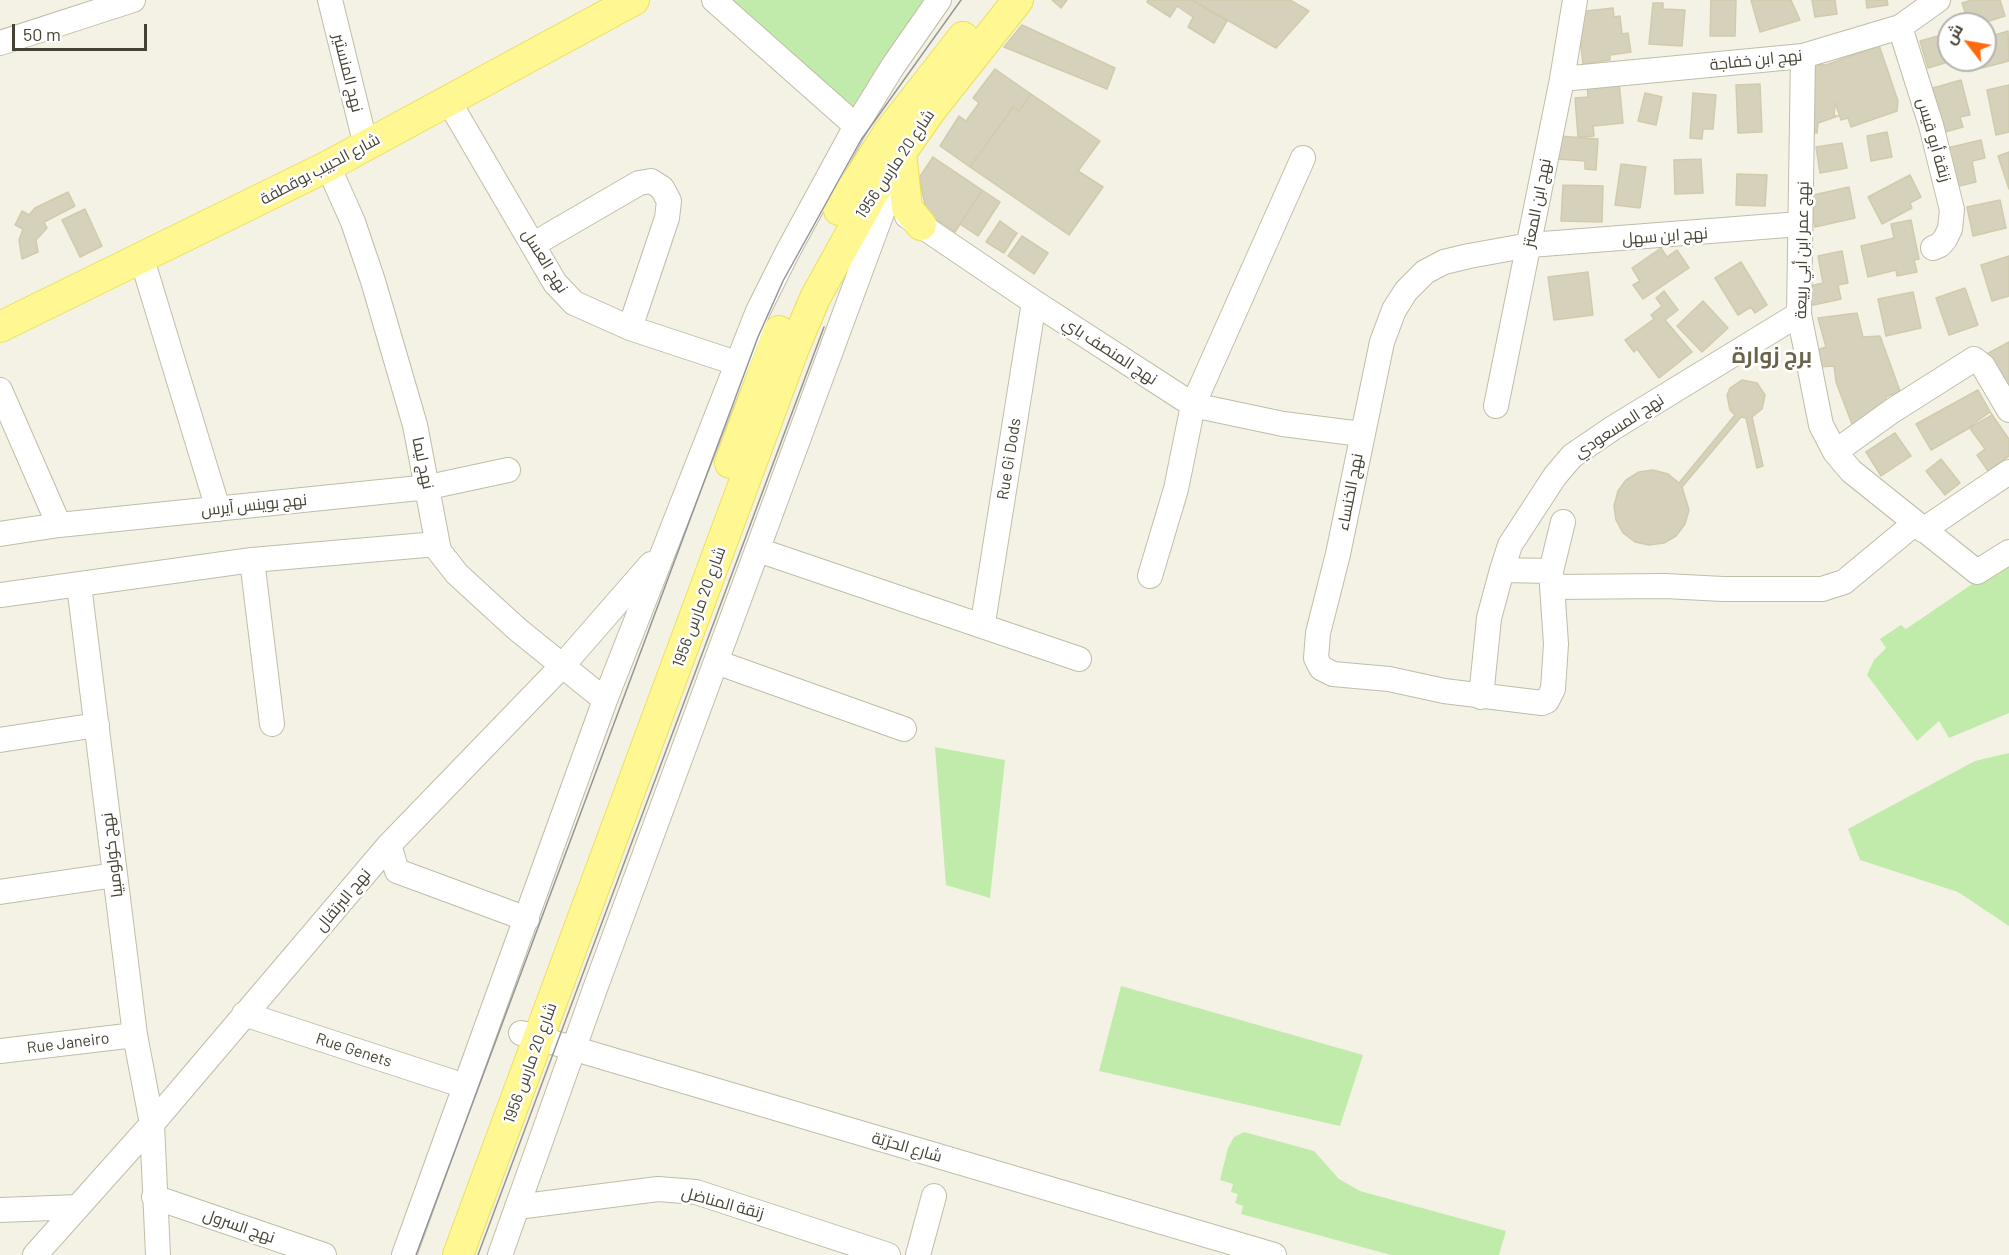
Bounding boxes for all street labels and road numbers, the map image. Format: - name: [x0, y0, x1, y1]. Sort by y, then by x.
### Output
- street label: نهج المنستير: [329, 32, 367, 114]
- street label: نهج ابن خفاجة: [1709, 46, 1803, 74]
- street label: زنقة أبو قيس: [1913, 96, 1955, 184]
- street label: شارع 20 مارس 1956: [851, 106, 939, 222]
- street label: شارع الحبيب بوقطفة: [257, 129, 383, 209]
- street label: نهج ابن المعتز: [1519, 157, 1555, 249]
- street label: نهج عمر ابن أبي ربيعة: [1791, 181, 1813, 319]
- street label: نهج ابن سهل: [1621, 223, 1709, 249]
- street label: نهج العسل: [518, 225, 572, 297]
- street label: نهج المنصف باي: [1059, 313, 1161, 389]
- street label: نهج المسعودي: [1571, 390, 1667, 462]
- street label: Rue Gi Dods: [993, 417, 1025, 501]
- street label: نهج ليما: [408, 435, 438, 491]
- street label: نهج الخنساء: [1333, 452, 1367, 532]
- street label: نهج بوينس آيرس: [200, 490, 308, 520]
- street label: شارع 20 مارس 1956: [668, 544, 730, 670]
- street label: نهج كولومبيا: [97, 811, 127, 899]
- street label: نهج البرتقال: [311, 865, 375, 935]
- street label: شارع 20 مارس 1956: [499, 1000, 561, 1126]
- street label: Rue Janeiro: [26, 1028, 110, 1058]
- street label: Rue Genets: [314, 1029, 394, 1071]
- street label: شارع الحرّيّة: [870, 1128, 944, 1166]
- street label: زنقة المناضل: [680, 1183, 766, 1223]
- street label: نهج السرول: [201, 1205, 277, 1247]

